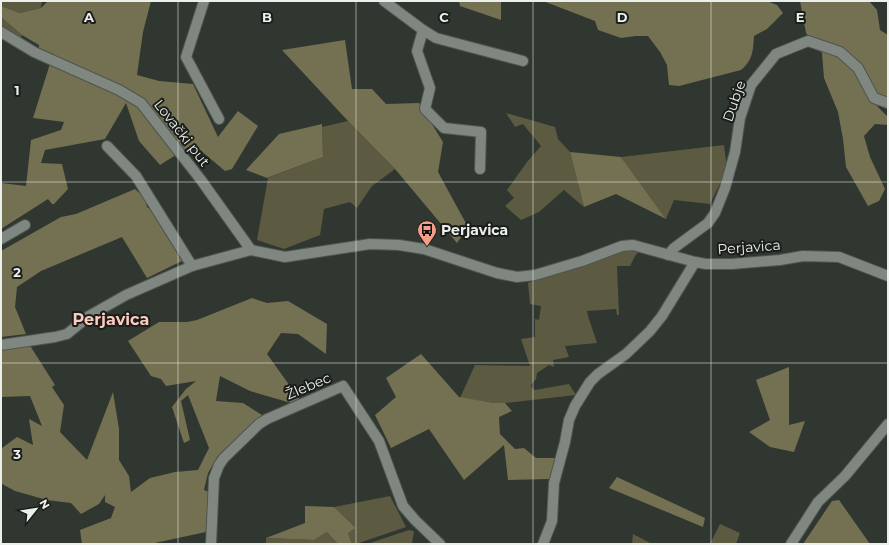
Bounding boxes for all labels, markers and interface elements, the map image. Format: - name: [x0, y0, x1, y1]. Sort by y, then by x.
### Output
- text: A: [83, 9, 95, 25]
- text: B: [262, 9, 272, 25]
- text: C: [439, 9, 449, 25]
- text: D: [617, 9, 628, 25]
- text: E: [796, 9, 805, 25]
- street label: Dubje: [719, 78, 749, 124]
- text: 1: [14, 82, 20, 98]
- street label: Lovački put: [150, 96, 214, 170]
- bus stop icon: Perjavica: [416, 219, 438, 247]
- place label: Perjavica: [441, 221, 508, 239]
- street label: Perjavica: [717, 236, 781, 258]
- text: 2: [13, 264, 21, 280]
- district label: Perjavica: [73, 310, 149, 329]
- street label: Žlebec: [283, 368, 333, 404]
- text: 3: [12, 446, 21, 462]
- north arrow: [16, 489, 56, 529]
- text: N: [36, 497, 53, 511]

